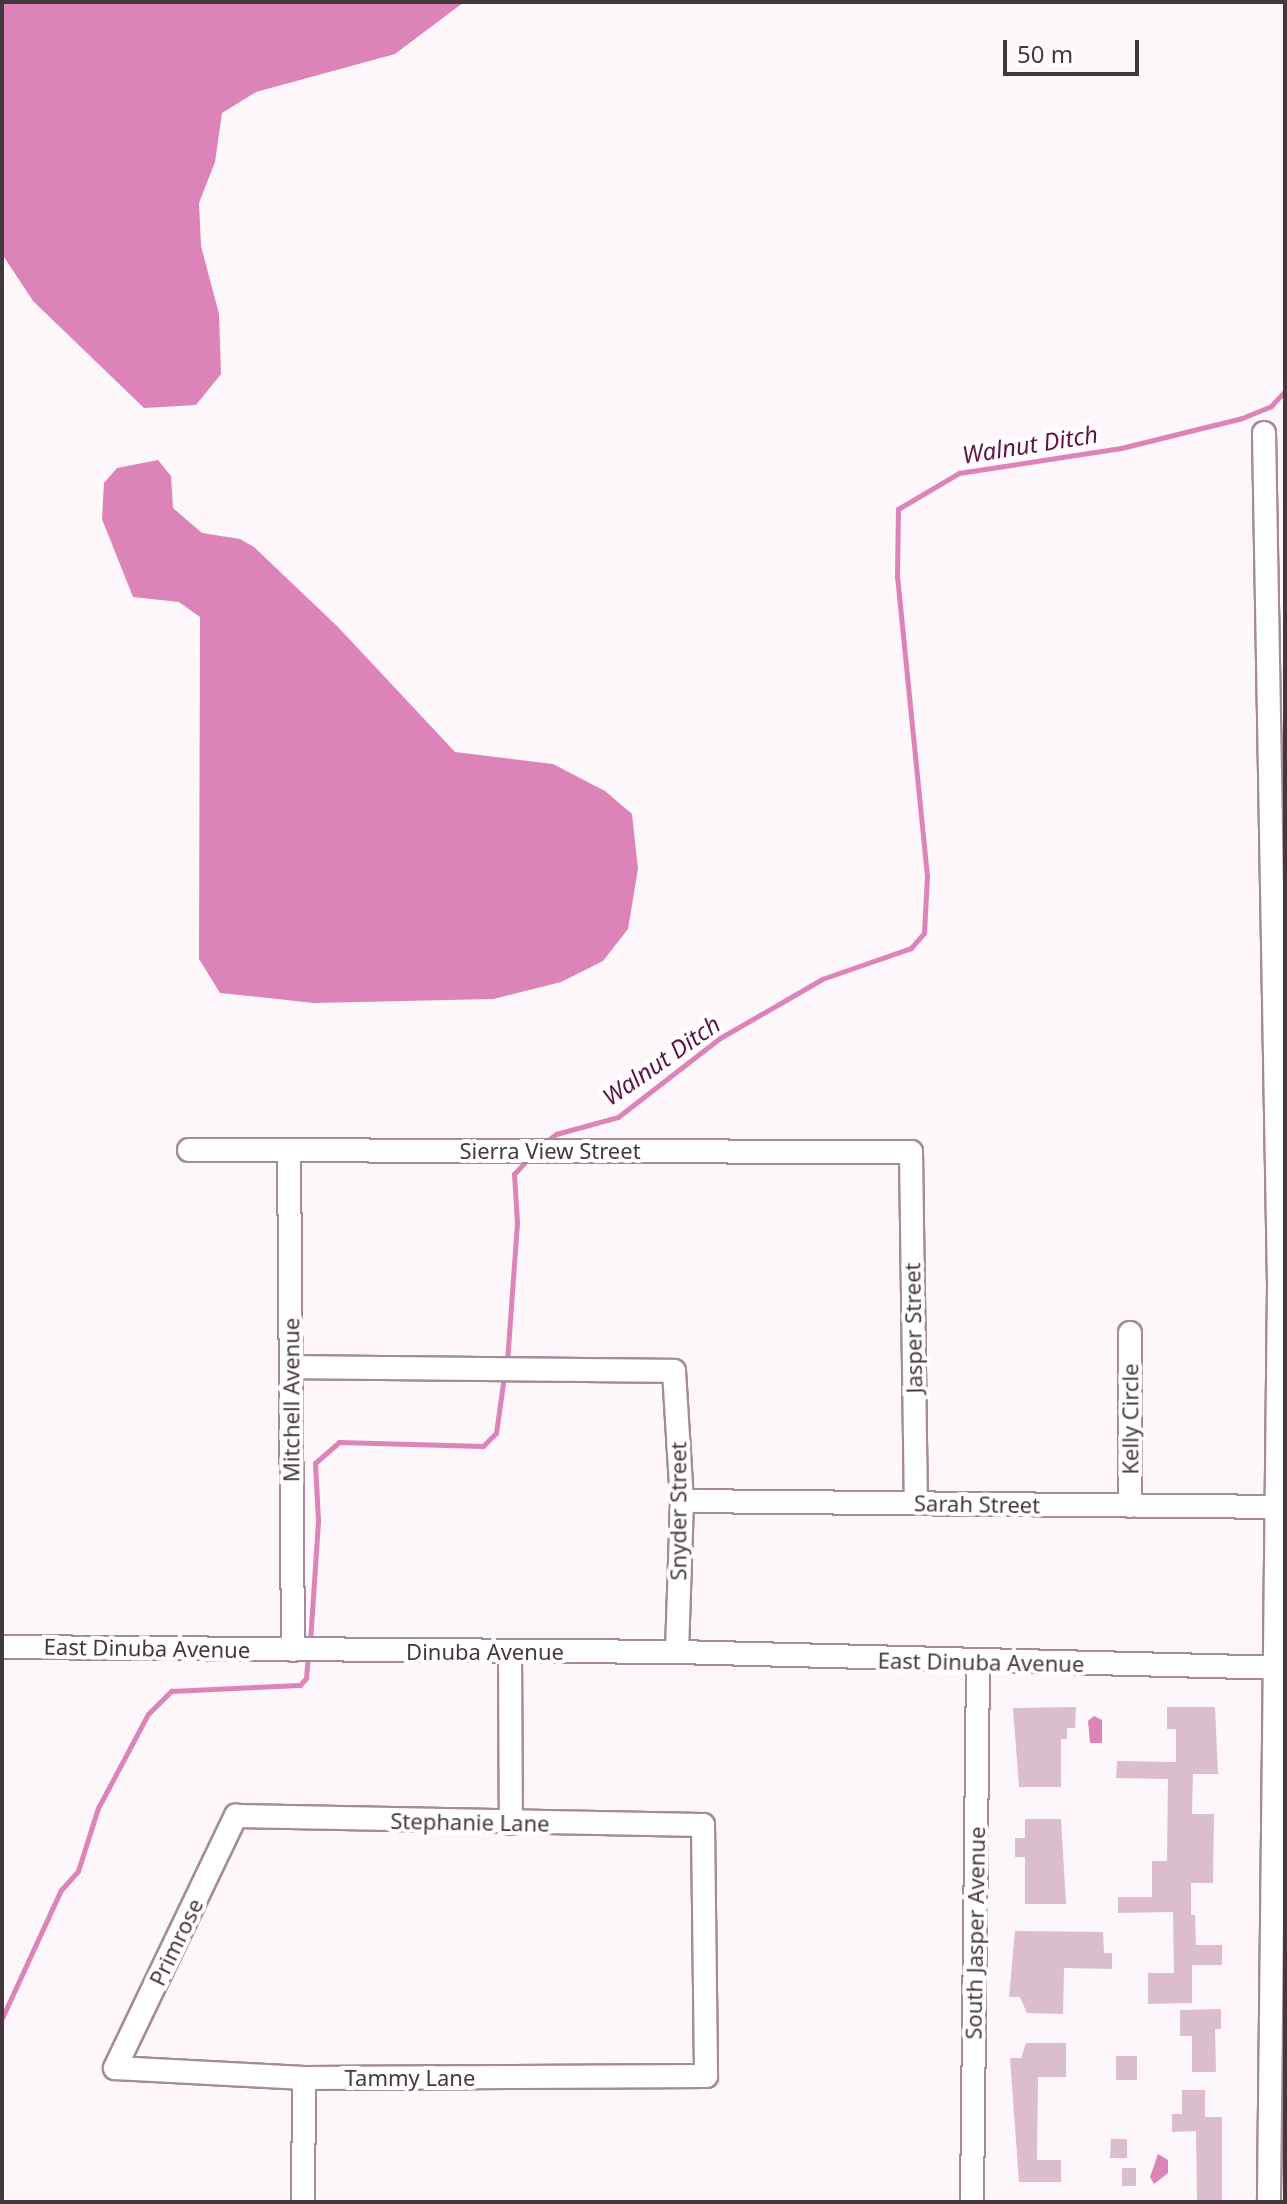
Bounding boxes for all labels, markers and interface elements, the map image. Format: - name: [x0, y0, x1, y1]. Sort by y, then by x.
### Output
- scale bar: [1007, 24, 1143, 74]
- text: 50 m: [1017, 37, 1073, 70]
- water label: Walnut Ditch: [960, 419, 1100, 469]
- water label: Walnut Ditch: [597, 1009, 725, 1111]
- street label: Sierra View Street: [459, 1138, 641, 1164]
- street label: Jasper Street: [899, 1262, 927, 1394]
- street label: Mitchell Avenue: [278, 1318, 304, 1482]
- street label: Kelly Circle: [1117, 1363, 1143, 1475]
- street label: Snyder Street: [665, 1441, 691, 1581]
- street label: Sarah Street: [914, 1490, 1040, 1518]
- street label: East Dinuba Avenue: [44, 1633, 250, 1663]
- street label: Dinuba Avenue: [406, 1639, 564, 1665]
- street label: East Dinuba Avenue: [878, 1647, 1084, 1677]
- street label: Stephanie Lane: [390, 1807, 550, 1837]
- street label: South Jasper Avenue: [960, 1826, 990, 2040]
- street label: Primrose: [144, 1894, 208, 1990]
- street label: Tammy Lane: [345, 2065, 475, 2091]

